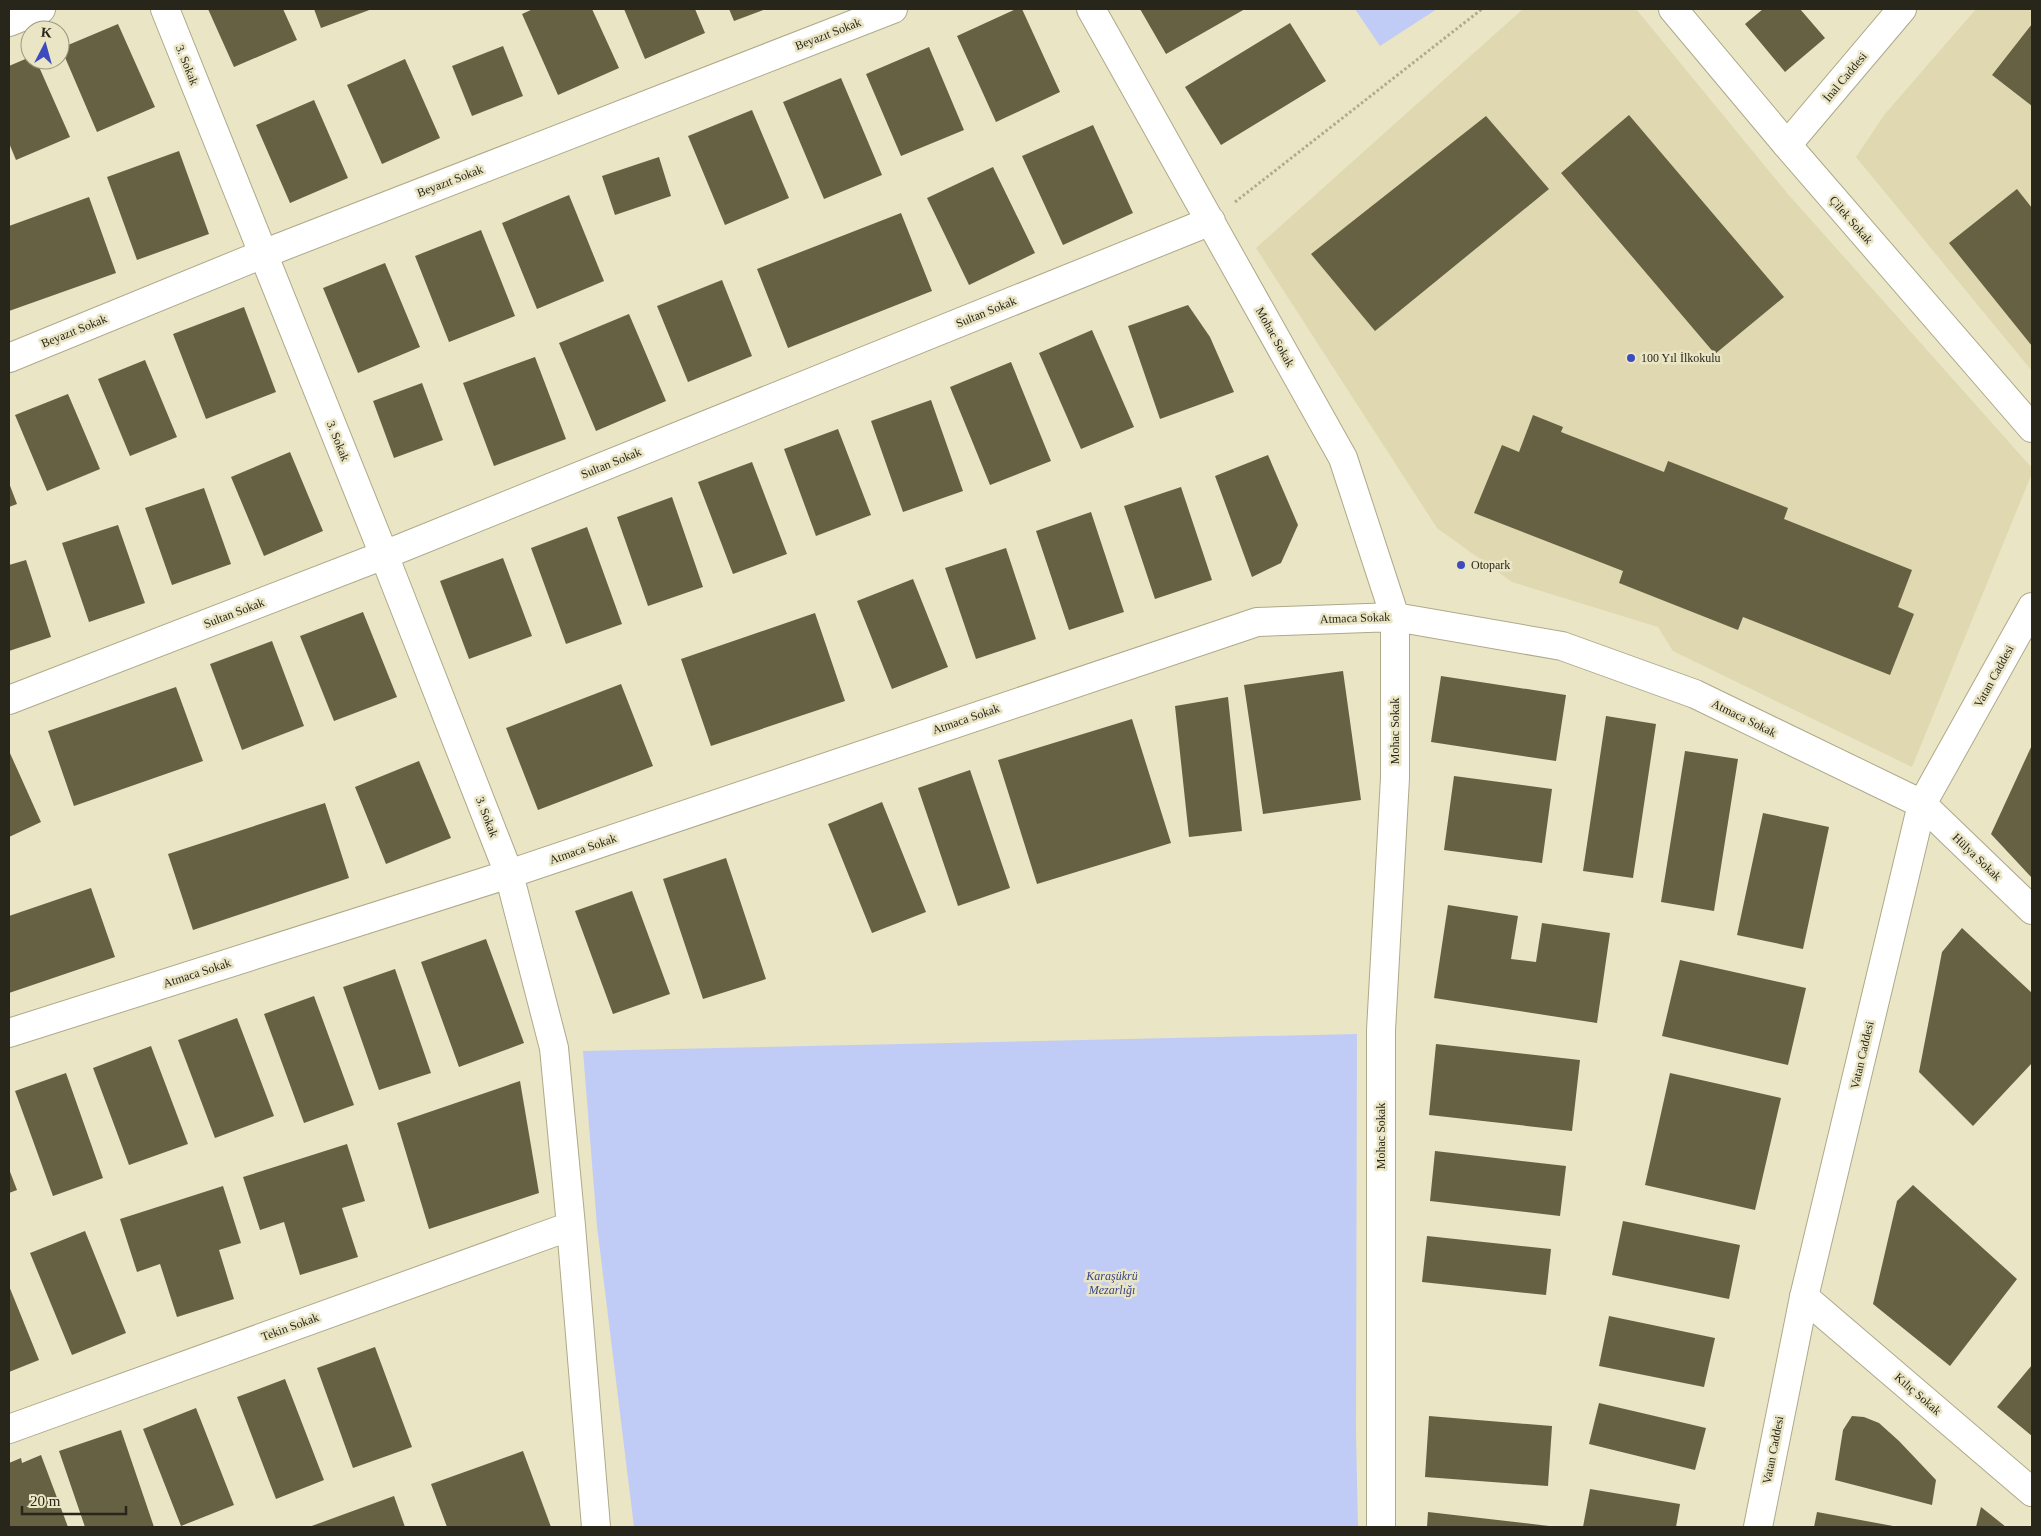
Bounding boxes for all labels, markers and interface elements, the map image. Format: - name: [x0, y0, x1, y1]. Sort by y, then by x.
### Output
- street label: Beyazıt Sokak: [793, 15, 863, 53]
- north arrow: [20, 20, 70, 70]
- text: K: [40, 25, 53, 41]
- street label: 3. Sokak: [173, 43, 201, 87]
- street label: İnal Caddesi: [1820, 49, 1870, 105]
- street label: Beyazıt Sokak: [415, 162, 485, 200]
- street label: Çilek Sokak: [1826, 193, 1876, 247]
- street label: Sultan Sokak: [954, 294, 1018, 330]
- street label: Mohac Sokak: [1253, 305, 1297, 369]
- street label: Beyazıt Sokak: [39, 311, 109, 351]
- place label: 100 Yıl İlkokulu: [1641, 351, 1721, 365]
- marker: 100 Yıl İlkokulu: [1625, 352, 1637, 364]
- street label: 3. Sokak: [324, 419, 352, 463]
- street label: Sultan Sokak: [579, 445, 643, 481]
- place label: Otopark: [1471, 558, 1510, 572]
- marker: Otopark: [1455, 559, 1467, 571]
- street label: Sultan Sokak: [202, 595, 266, 631]
- street label: Atmaca Sokak: [1320, 610, 1390, 626]
- street label: Vatan Caddesi: [1971, 642, 2017, 710]
- street label: Atmaca Sokak: [1709, 696, 1779, 740]
- street label: Mohac Sokak: [1388, 698, 1402, 764]
- street label: Atmaca Sokak: [930, 701, 1002, 737]
- street label: 3. Sokak: [473, 795, 501, 839]
- street label: Hülya Sokak: [1950, 830, 2004, 884]
- street label: Atmaca Sokak: [547, 831, 619, 867]
- street label: Atmaca Sokak: [161, 955, 233, 991]
- street label: Vatan Caddesi: [1847, 1019, 1877, 1090]
- street label: Mohac Sokak: [1374, 1103, 1388, 1169]
- park label: Karaşükrü Mezarlığı: [1085, 1269, 1138, 1297]
- street label: Tekin Sokak: [259, 1310, 321, 1344]
- street label: Kılıç Sokak: [1892, 1370, 1944, 1418]
- street label: Vatan Caddesi: [1760, 1414, 1787, 1485]
- scale bar: [22, 1484, 126, 1516]
- text: 20 m: [30, 1493, 61, 1509]

